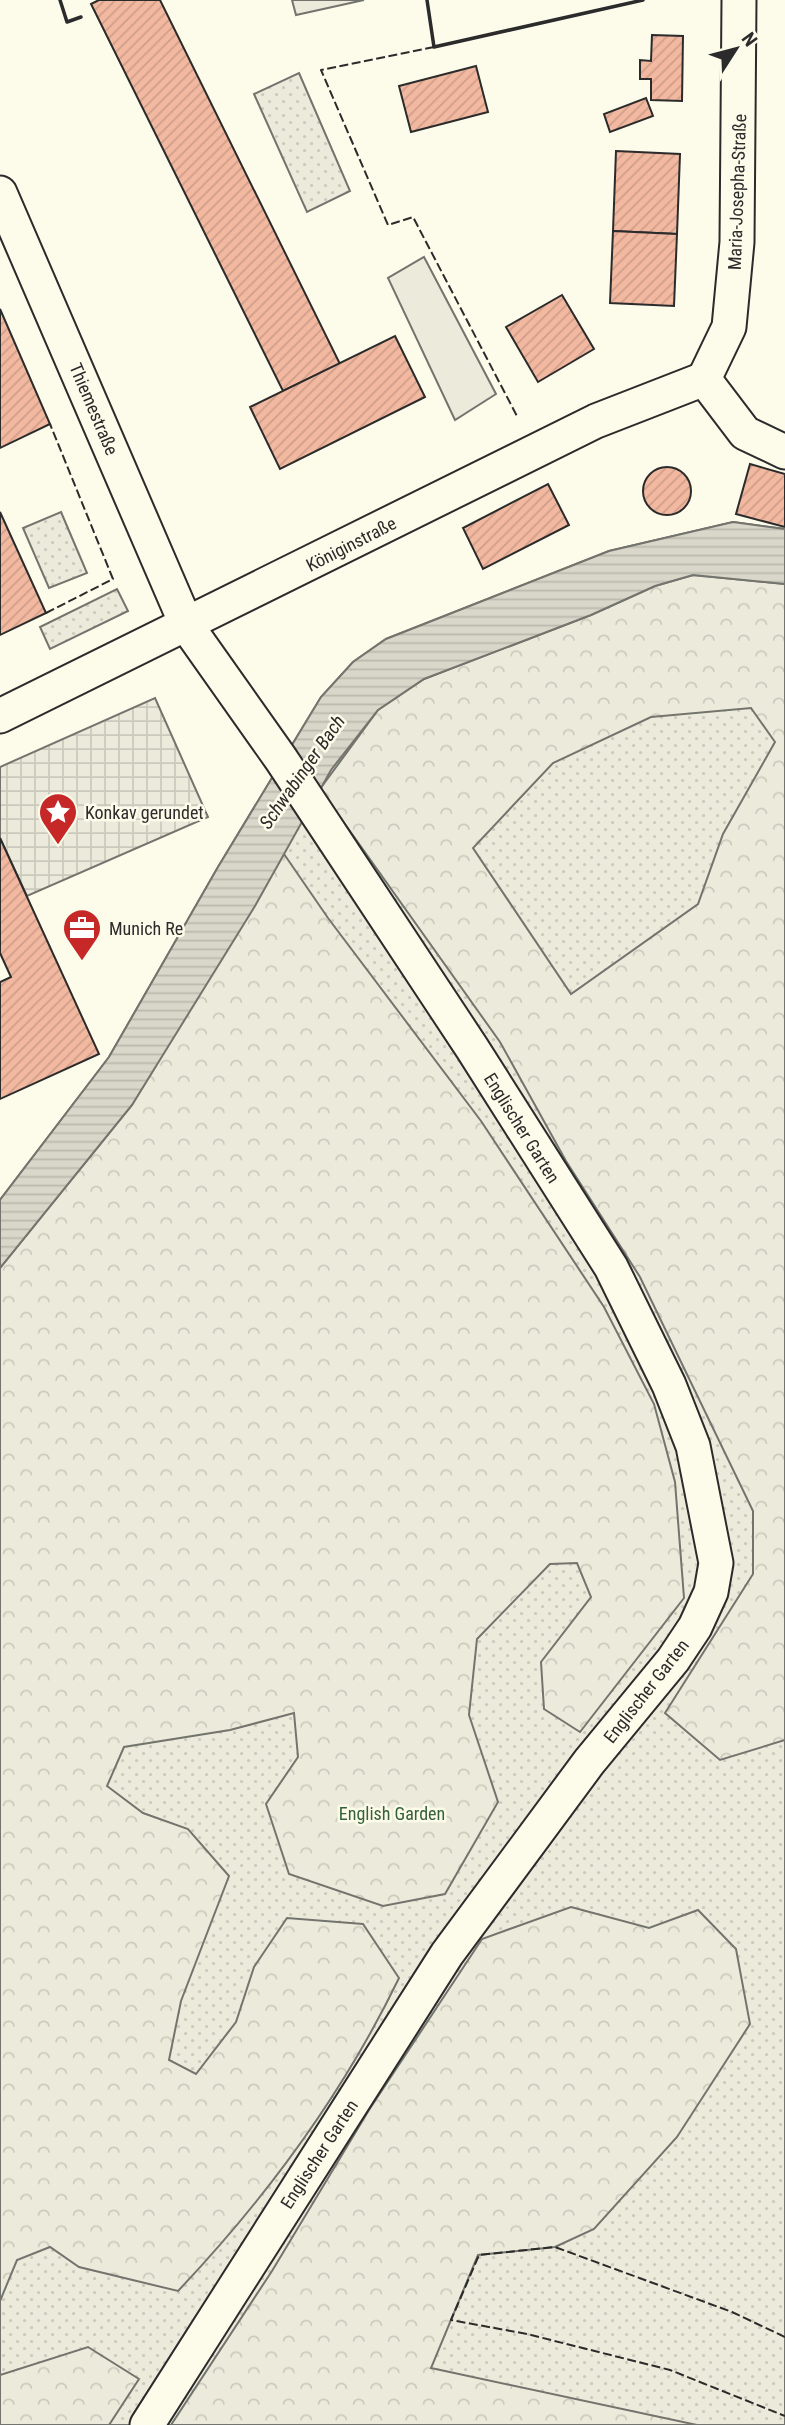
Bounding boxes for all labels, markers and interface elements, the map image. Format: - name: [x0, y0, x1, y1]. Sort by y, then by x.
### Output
- north arrow: [701, 14, 771, 84]
- text: N: [737, 28, 762, 51]
- street label: Maria-Josepha-Straße: [724, 114, 750, 270]
- street label: Thiemestraße: [65, 360, 123, 458]
- street label: Königinstraße: [302, 512, 400, 576]
- water label: Schwabinger Bach: [254, 711, 350, 833]
- place icon: Konkav gerundet: [37, 791, 79, 846]
- place label: Konkav gerundet: [85, 802, 204, 823]
- office icon: Munich Re: [61, 907, 103, 962]
- place label: Munich Re: [109, 918, 183, 939]
- street label: Englischer Garten: [480, 1069, 564, 1187]
- street label: Englischer Garten: [599, 1635, 693, 1747]
- park label: English Garden: [339, 1803, 445, 1824]
- street label: Englischer Garten: [276, 2096, 362, 2212]

